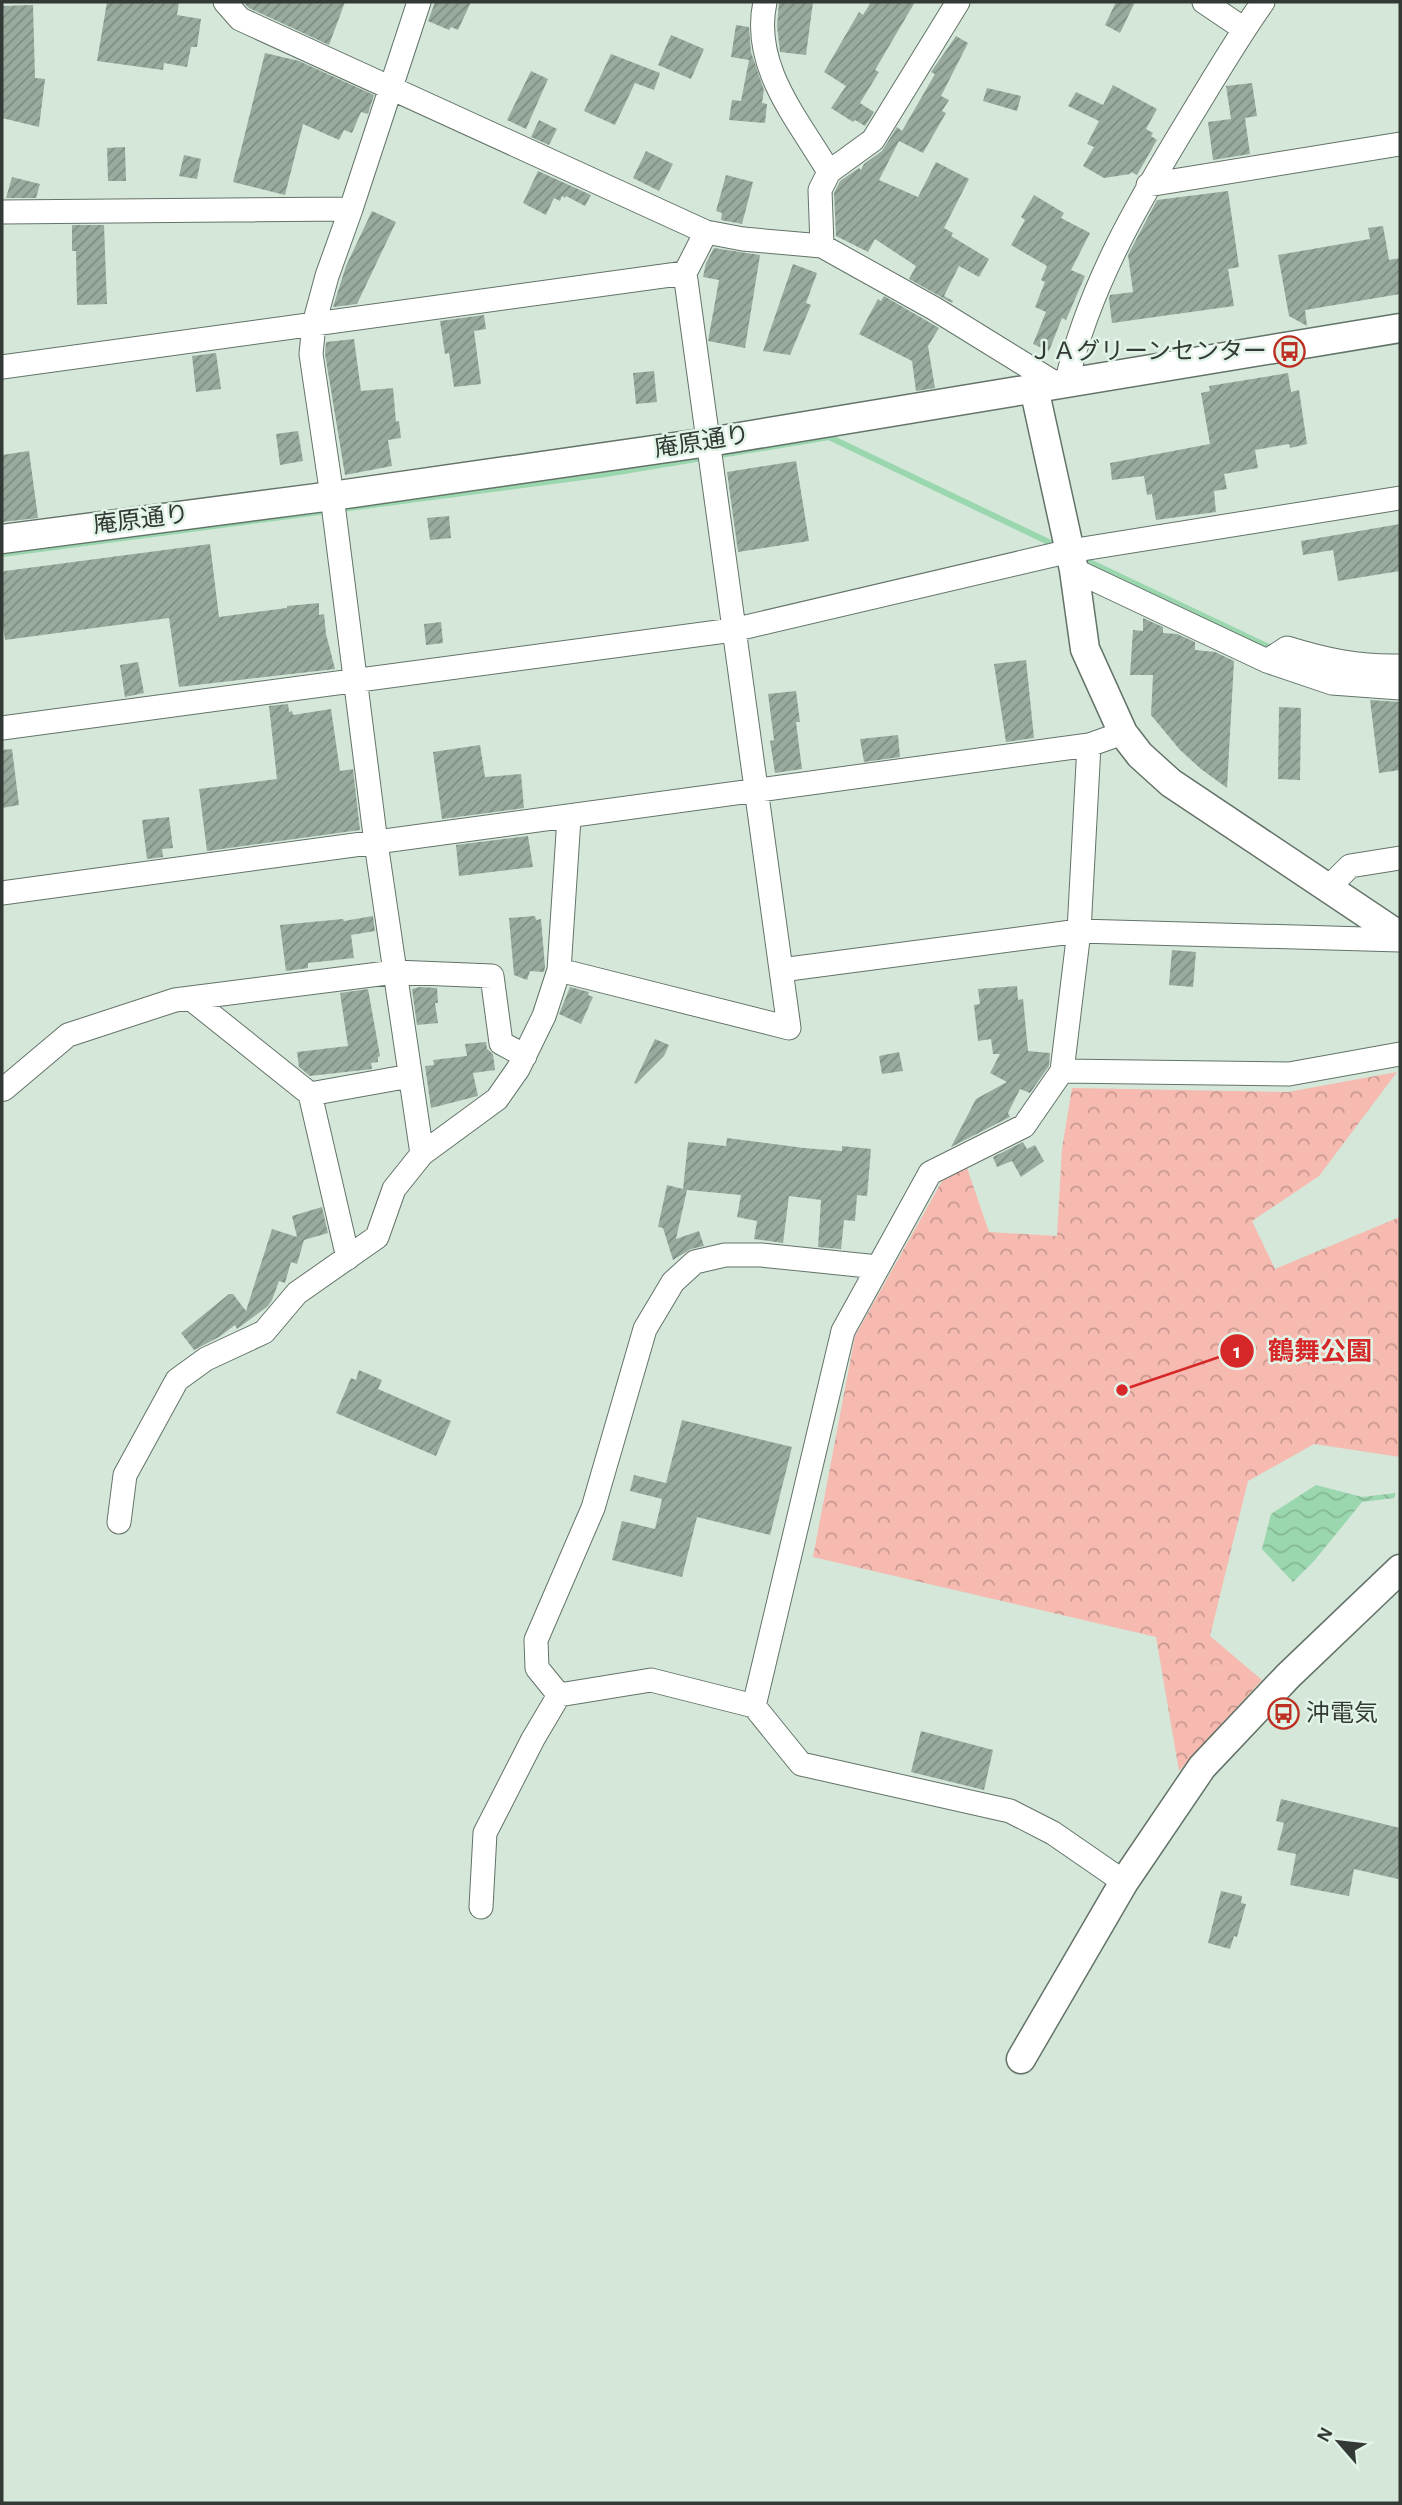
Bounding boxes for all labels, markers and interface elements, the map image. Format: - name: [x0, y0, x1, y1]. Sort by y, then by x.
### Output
- bus stop icon: ＪＡグリーンセンター: [1273, 335, 1307, 369]
- place label: ＪＡグリーンセンター: [1028, 338, 1267, 364]
- street label: 庵原通り: [652, 421, 751, 461]
- street label: 庵原通り: [92, 500, 190, 538]
- callout: 鶴舞公園: [1219, 1327, 1386, 1374]
- text: 鶴舞公園: [1268, 1337, 1372, 1365]
- text: 1: [1233, 1341, 1241, 1362]
- bus stop icon: 沖電気: [1266, 1697, 1300, 1731]
- place label: 沖電気: [1306, 1700, 1378, 1726]
- north arrow: [1304, 2407, 1374, 2477]
- text: N: [1314, 2424, 1337, 2445]

